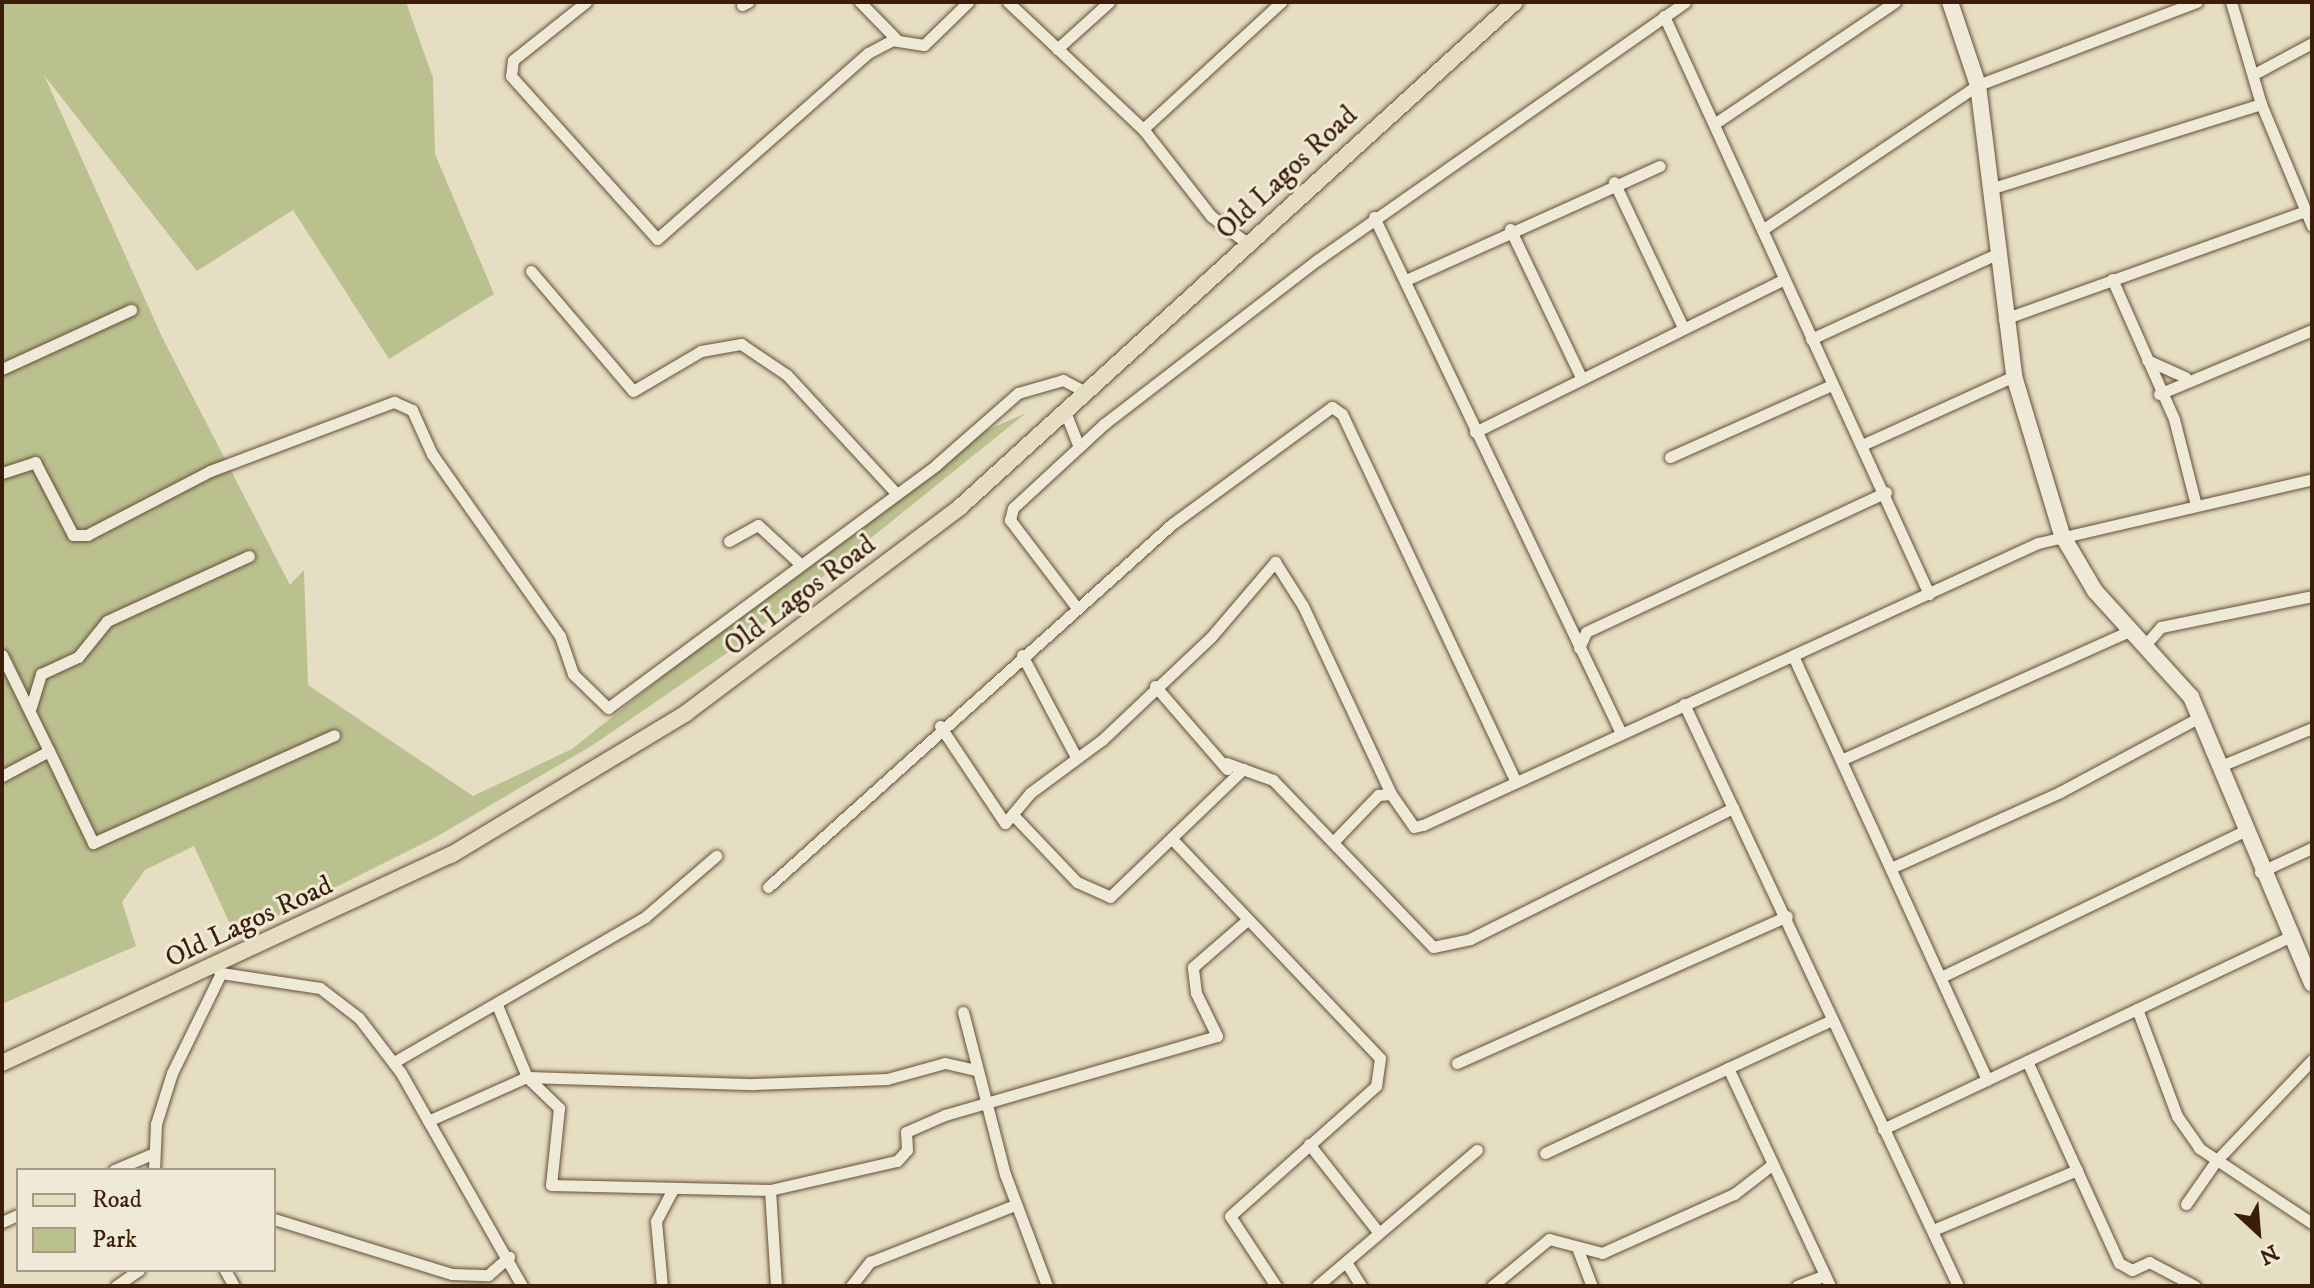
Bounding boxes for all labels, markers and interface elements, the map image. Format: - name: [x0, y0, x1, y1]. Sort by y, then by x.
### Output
- street label: Old Lagos Road: [1209, 99, 1365, 247]
- street label: Old Lagos Road: [718, 528, 882, 664]
- street label: Old Lagos Road: [160, 869, 338, 975]
- legend: [16, 1168, 276, 1272]
- text: Road: [92, 1185, 142, 1215]
- north arrow: [2218, 1192, 2298, 1272]
- text: Park: [92, 1225, 137, 1255]
- text: N: [2255, 1238, 2283, 1270]

